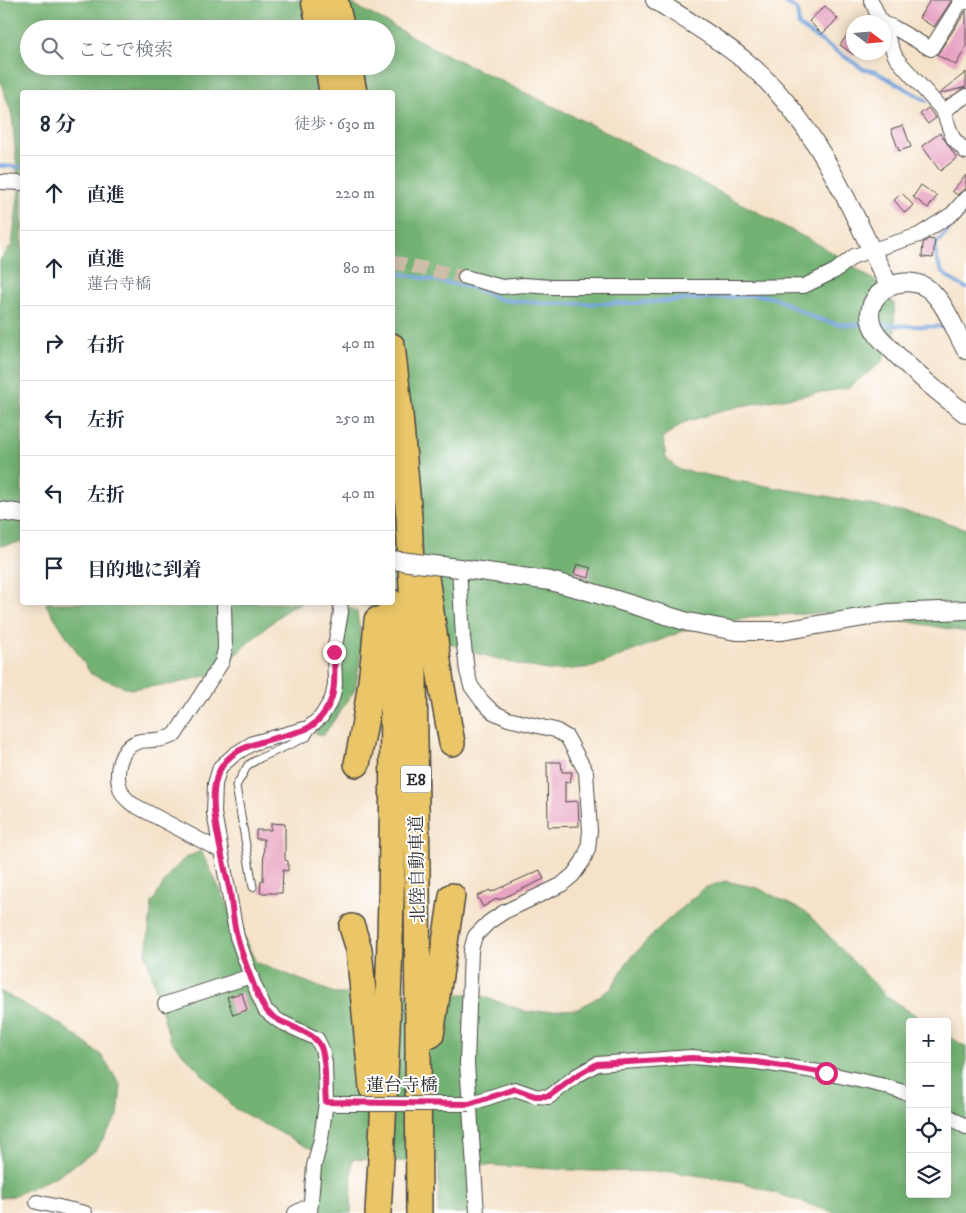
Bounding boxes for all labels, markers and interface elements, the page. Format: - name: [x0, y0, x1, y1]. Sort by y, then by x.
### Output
- north arrow: [846, 15, 891, 60]
- search box: [20, 20, 395, 75]
- icon: search: [38, 34, 66, 62]
- text: ここで検索: [78, 39, 173, 62]
- text: 8 分: [40, 112, 76, 138]
- text: 徒歩 · 630 m: [294, 114, 375, 134]
- icon: ahead: [40, 179, 68, 207]
- text: 220 m: [335, 183, 375, 203]
- text: 直進: [87, 184, 125, 207]
- text: 直進: [87, 248, 125, 271]
- icon: ahead: [40, 254, 68, 282]
- text: 80 m: [343, 258, 375, 278]
- text: 蓮台寺橋: [87, 274, 151, 294]
- icon: right: [40, 329, 68, 357]
- text: 40 m: [342, 333, 375, 353]
- text: 右折: [87, 334, 125, 357]
- icon: left: [40, 404, 68, 432]
- text: 250 m: [335, 408, 375, 428]
- text: 左折: [87, 409, 125, 432]
- icon: left: [40, 479, 68, 507]
- text: 40 m: [342, 483, 375, 503]
- text: 左折: [87, 484, 125, 507]
- icon: arrive: [40, 554, 68, 582]
- text: 目的地に到着: [87, 559, 201, 582]
- route end: [323, 641, 346, 664]
- road number: E8: [401, 766, 431, 792]
- street label: 北陸自動車道: [406, 815, 430, 923]
- map controls: [906, 1018, 951, 1198]
- button: +: [906, 1018, 951, 1063]
- route start: [815, 1062, 838, 1085]
- button: −: [906, 1063, 951, 1108]
- street label: 蓮台寺橋: [366, 1075, 438, 1097]
- button: locate: [906, 1108, 951, 1153]
- button: layers: [906, 1153, 951, 1198]

